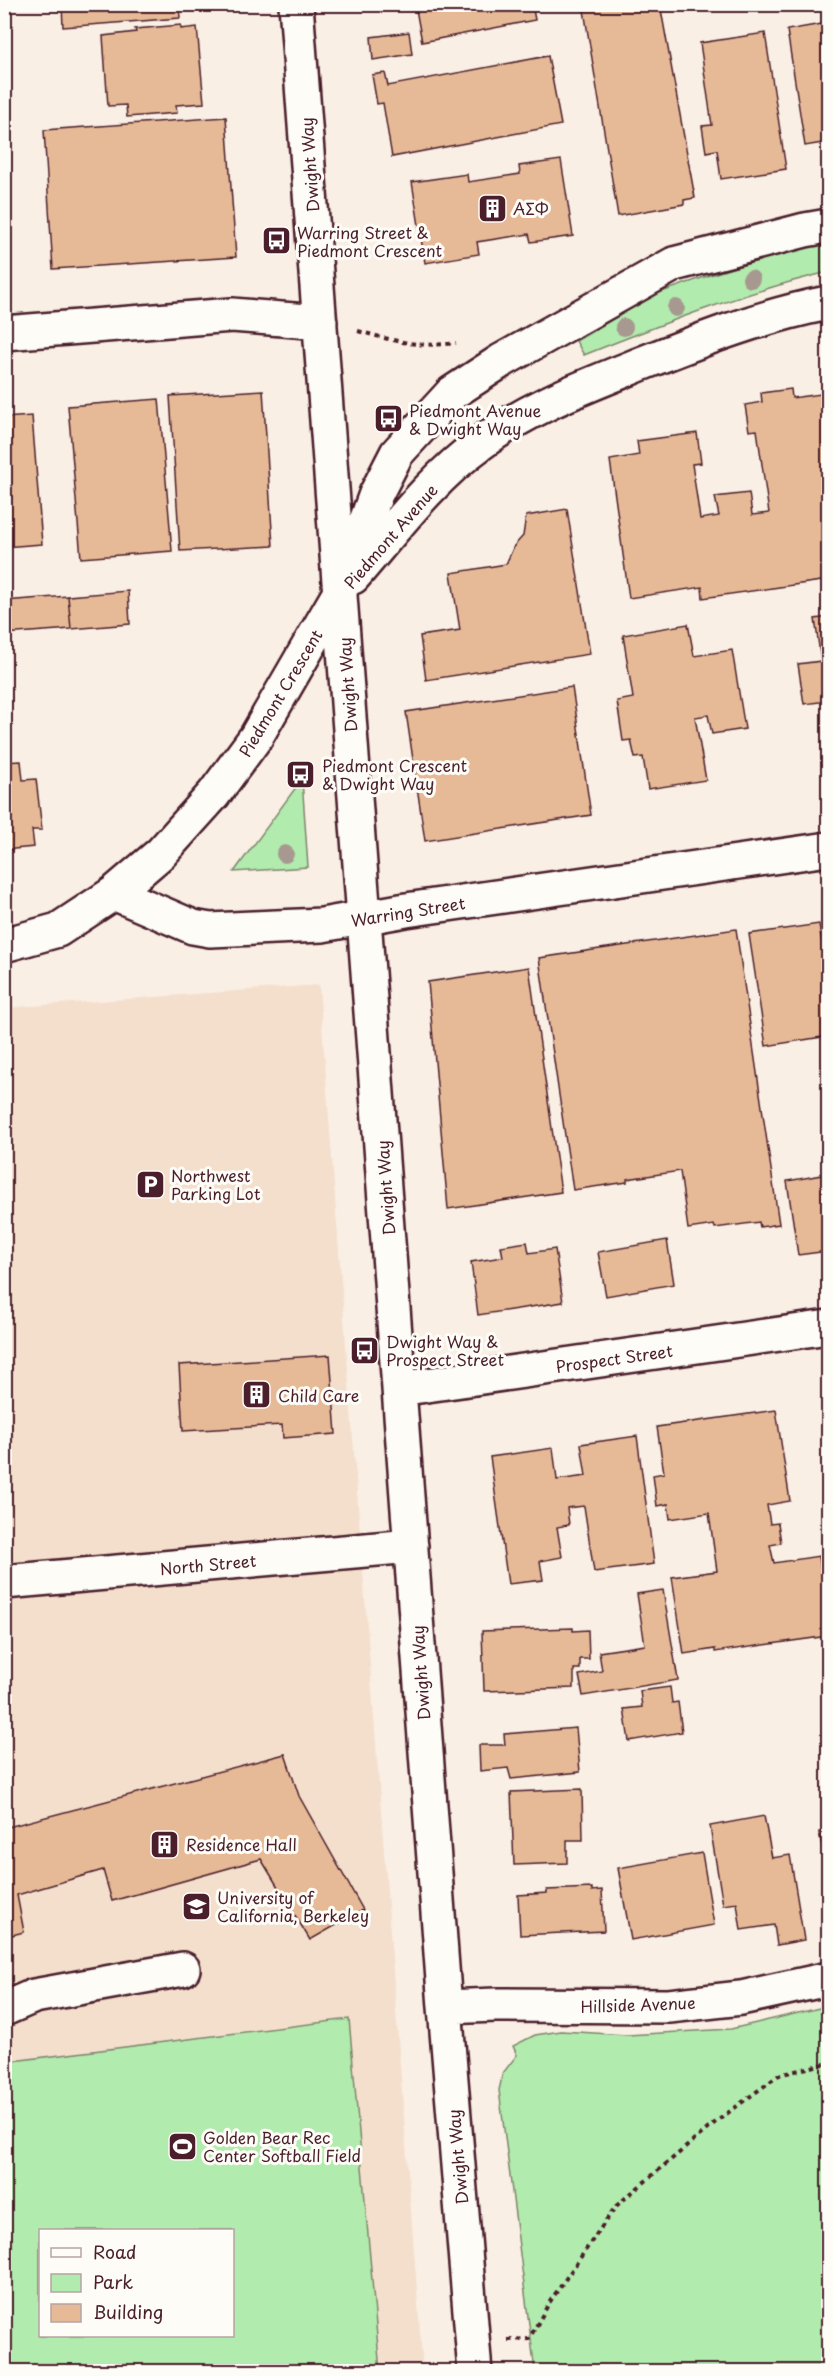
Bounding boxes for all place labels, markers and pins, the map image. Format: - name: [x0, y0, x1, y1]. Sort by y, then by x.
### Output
- building icon: ΑΣΦ: [476, 192, 508, 224]
- place label: ΑΣΦ: [513, 196, 549, 220]
- place label: Warring Street & Piedmont Crescent: [297, 220, 443, 262]
- bus stop icon: Warring Street & Piedmont Crescent: [260, 225, 292, 257]
- place label: Piedmont Avenue & Dwight Way: [409, 398, 542, 440]
- bus stop icon: Piedmont Avenue & Dwight Way: [372, 403, 404, 435]
- place label: Piedmont Crescent & Dwight Way: [322, 753, 468, 795]
- bus stop icon: Piedmont Crescent & Dwight Way: [285, 758, 317, 790]
- place label: Northwest Parking Lot: [171, 1163, 261, 1205]
- parking icon: Northwest Parking Lot: [134, 1168, 166, 1200]
- place label: Dwight Way & Prospect Street: [386, 1329, 505, 1371]
- bus stop icon: Dwight Way & Prospect Street: [349, 1334, 381, 1366]
- building icon: Child Care: [241, 1379, 273, 1411]
- place label: Child Care: [278, 1383, 359, 1407]
- building icon: Residence Hall: [149, 1828, 181, 1860]
- place label: Residence Hall: [186, 1832, 297, 1856]
- place label: University of California, Berkeley: [217, 1885, 369, 1927]
- school or university icon: University of California, Berkeley: [180, 1890, 212, 1922]
- place label: Golden Bear Rec Center Softball Field: [203, 2125, 361, 2167]
- sports icon: Golden Bear Rec Center Softball Field: [166, 2130, 198, 2162]

